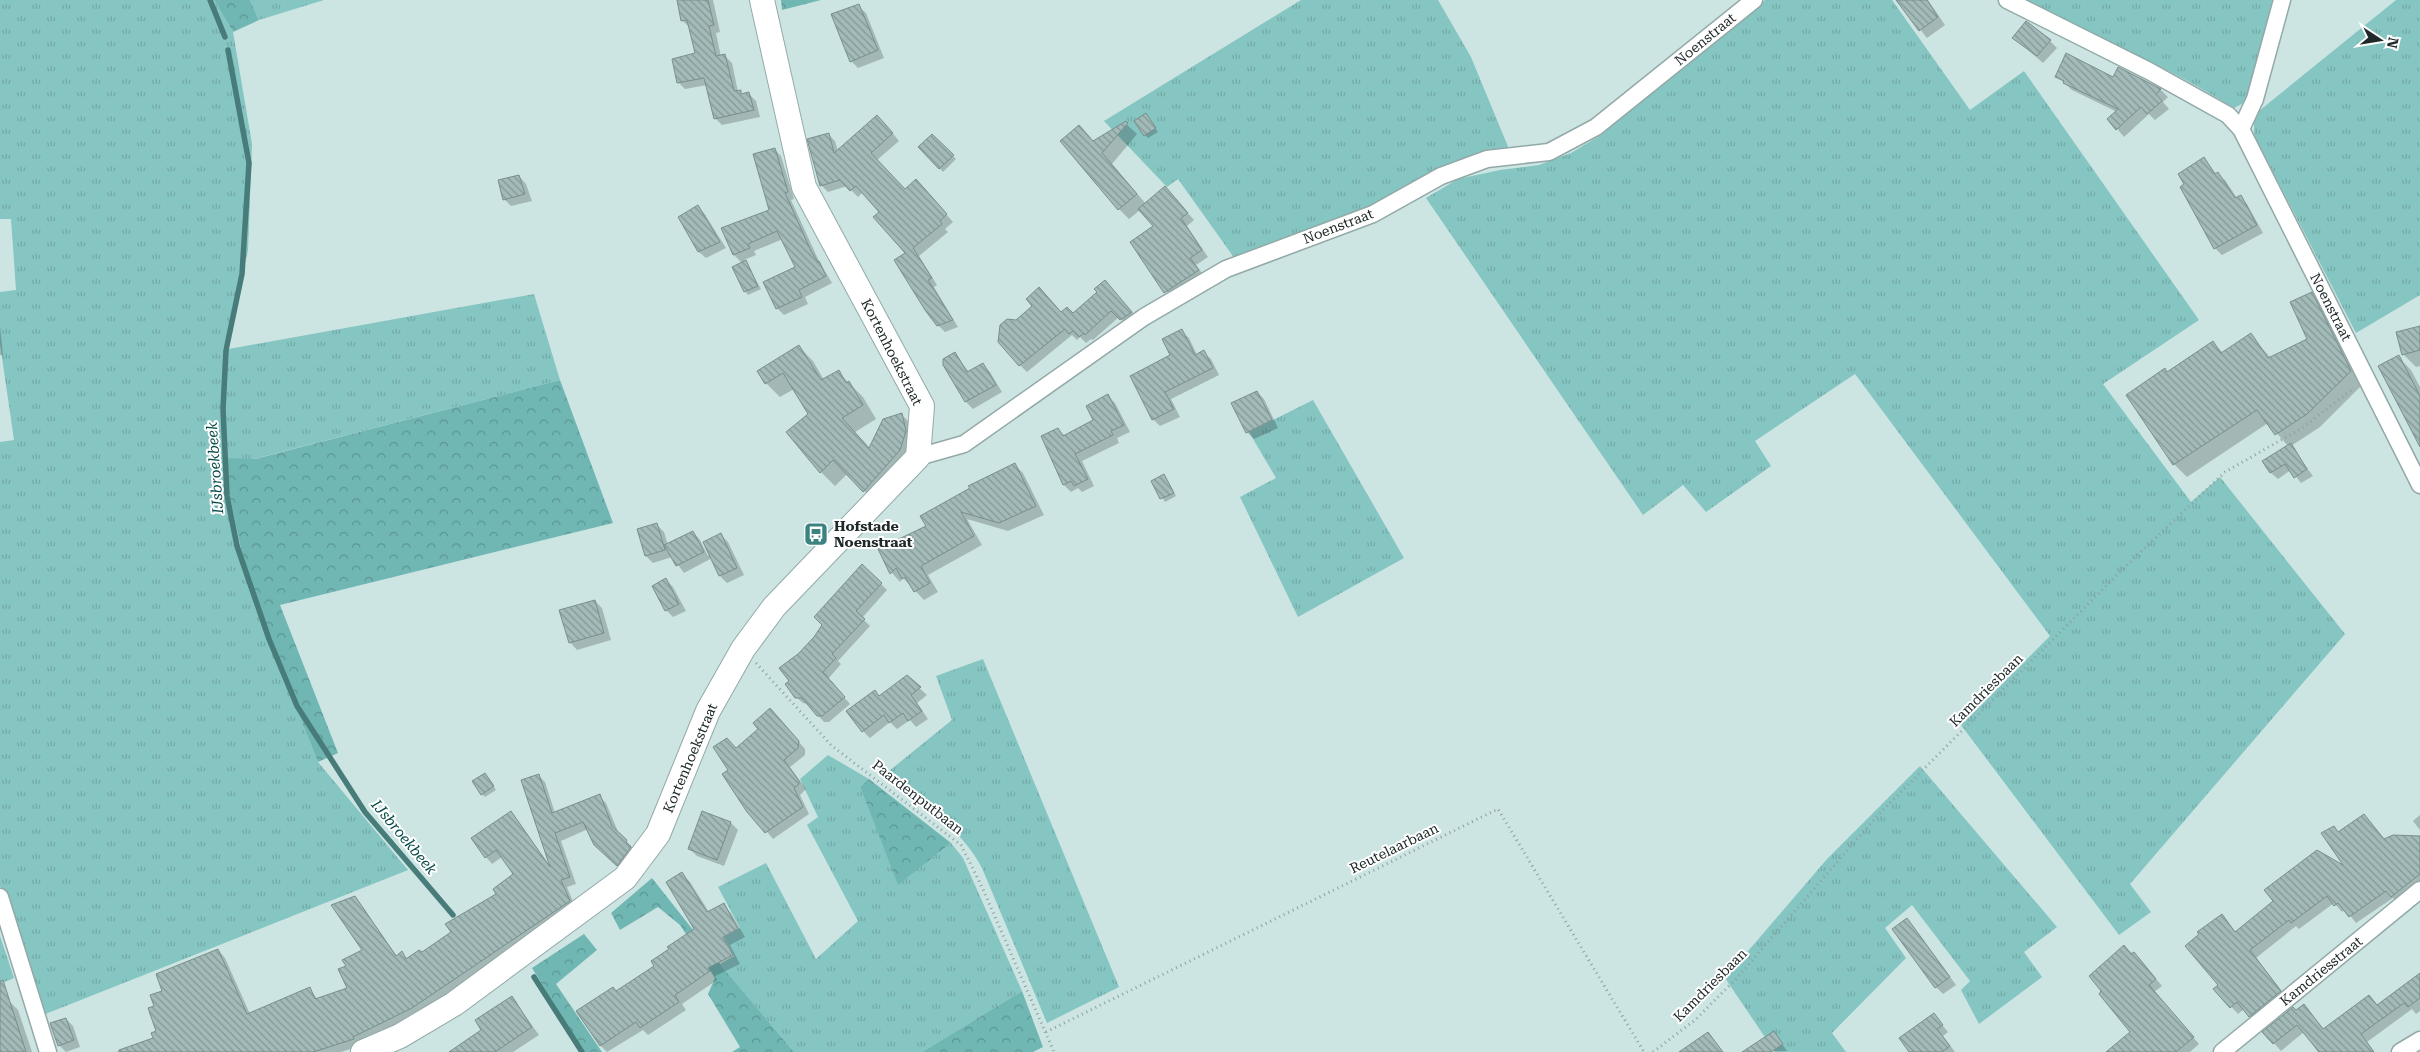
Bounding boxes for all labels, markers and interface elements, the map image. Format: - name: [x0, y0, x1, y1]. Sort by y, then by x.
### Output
- street label: Noenstraat: [1671, 10, 1739, 68]
- north arrow: [2355, 15, 2405, 65]
- text: N: [2384, 36, 2402, 50]
- street label: Noenstraat: [1301, 205, 1375, 247]
- street label: Noenstraat: [2307, 270, 2355, 344]
- street label: Kortenhoekstraat: [858, 296, 926, 408]
- water label: IJsbroekbeek: [203, 421, 227, 516]
- place label: Hofstade Noenstraat: [834, 518, 913, 550]
- bus stop icon: Hofstade Noenstraat: [803, 521, 829, 547]
- street label: Kamdriesbaan: [1946, 650, 2026, 730]
- street label: Kortenhoekstraat: [660, 701, 720, 815]
- street label: Paardenputbaan: [869, 757, 967, 837]
- water label: IJsbroekbeek: [367, 795, 441, 879]
- street label: Reutelaarbaan: [1347, 820, 1441, 876]
- street label: Kamdriesstraat: [2277, 933, 2365, 1009]
- street label: Kamdriesbaan: [1670, 945, 1750, 1025]

